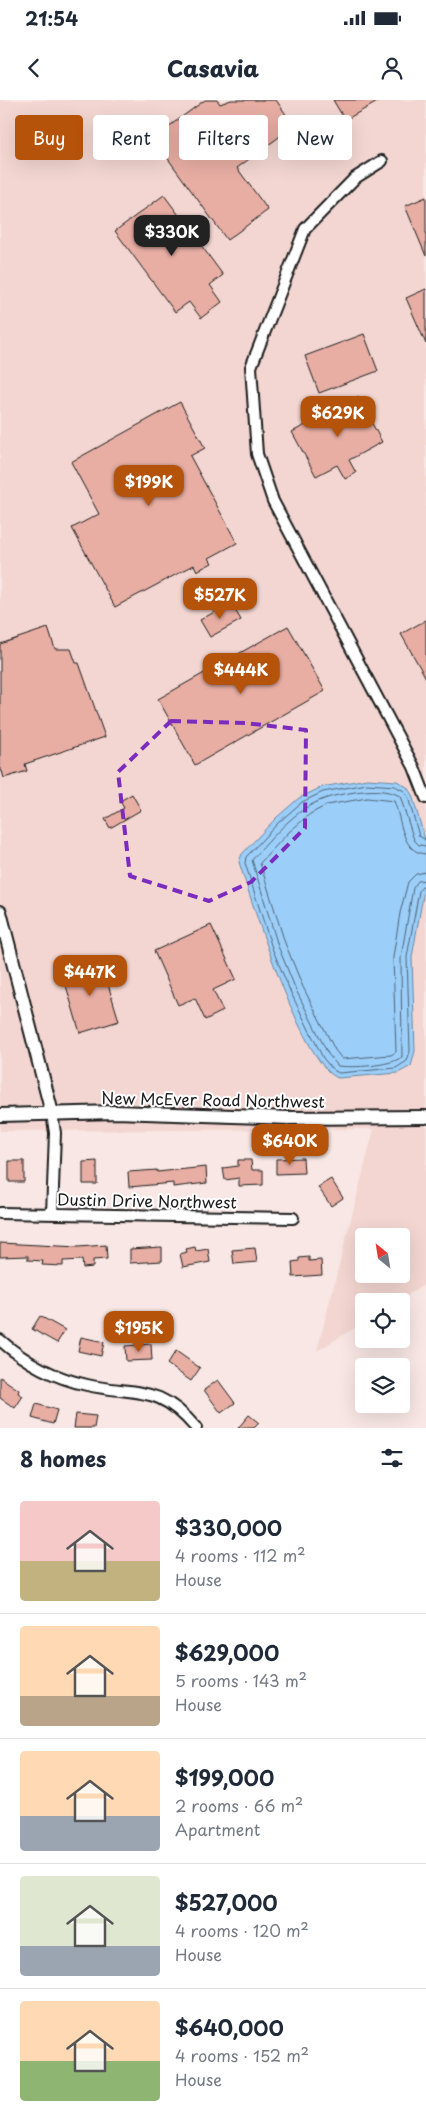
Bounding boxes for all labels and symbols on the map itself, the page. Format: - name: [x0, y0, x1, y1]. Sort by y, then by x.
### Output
- pin: $330K: [137, 214, 207, 257]
- pin: $629K: [303, 396, 373, 438]
- pin: $199K: [114, 464, 184, 507]
- pin: $527K: [185, 578, 255, 620]
- pin: $444K: [206, 652, 276, 695]
- pin: $447K: [55, 954, 125, 997]
- street label: New McEver Road Northwest: [101, 1085, 325, 1113]
- pin: $640K: [255, 1124, 325, 1166]
- street label: Dustin Drive Northwest: [57, 1186, 237, 1214]
- north arrow: [355, 1228, 410, 1282]
- pin: $195K: [104, 1310, 174, 1353]

